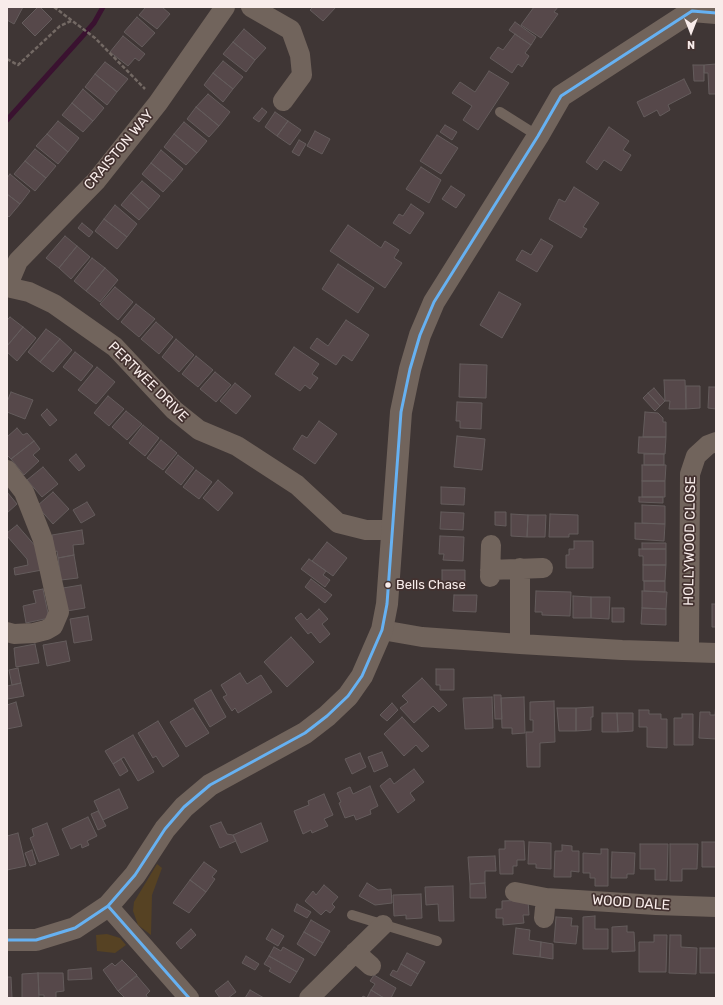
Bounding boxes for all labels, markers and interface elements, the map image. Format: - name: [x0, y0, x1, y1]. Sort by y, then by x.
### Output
- north arrow: [671, 12, 711, 52]
- text: N: [687, 38, 695, 51]
- street label: CRAISTON WAY: [81, 107, 157, 193]
- street label: PERTWEE DRIVE: [104, 338, 192, 426]
- street label: HOLLYWOOD CLOSE: [680, 476, 700, 606]
- place label: Bells Chase: [396, 577, 466, 593]
- marker: Bells Chase: [383, 580, 393, 590]
- street label: WOOD DALE: [591, 892, 671, 914]

